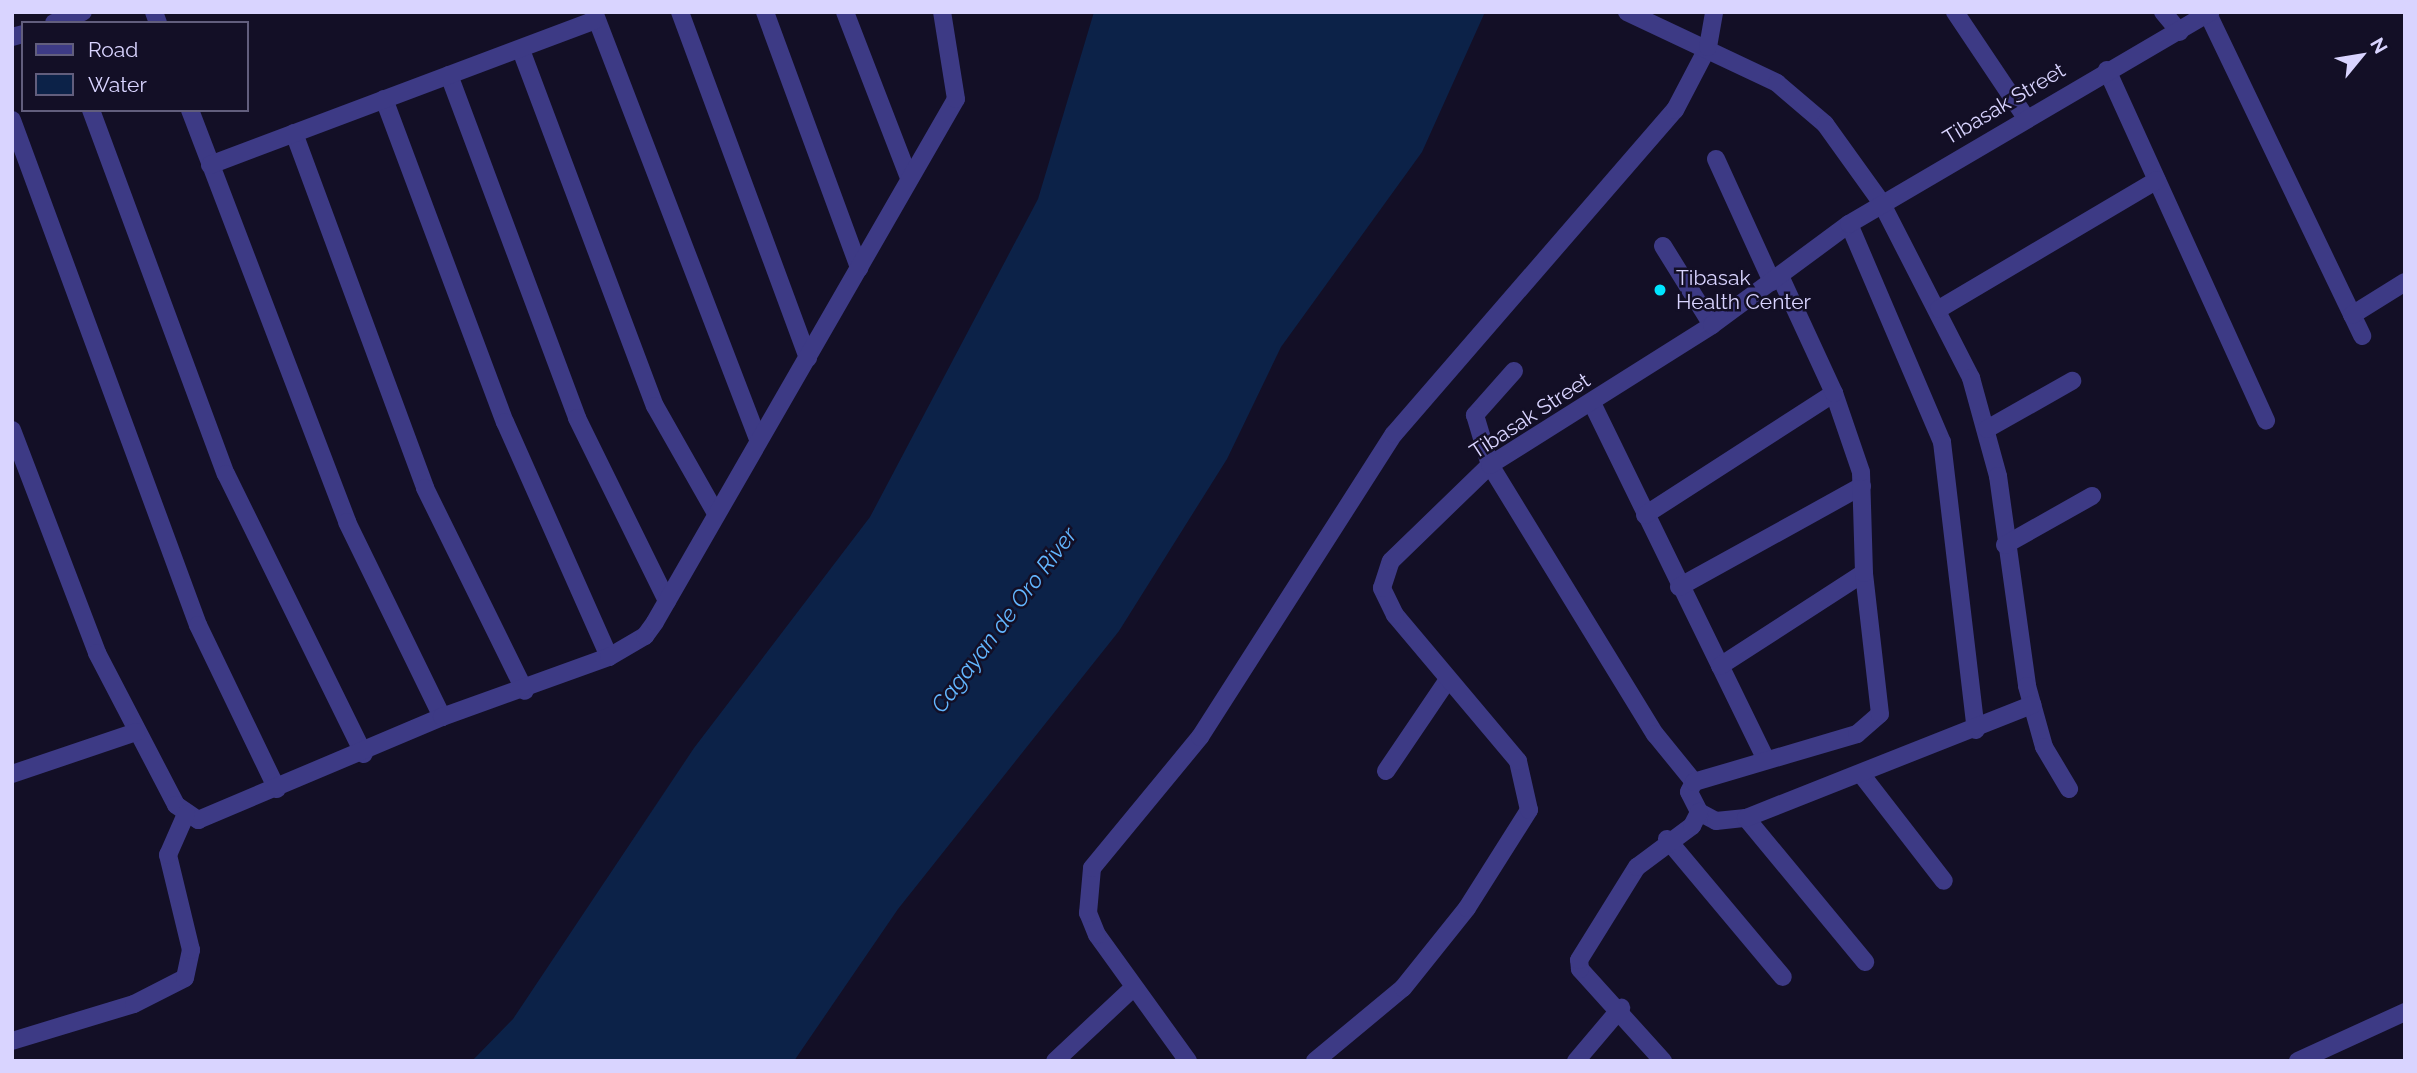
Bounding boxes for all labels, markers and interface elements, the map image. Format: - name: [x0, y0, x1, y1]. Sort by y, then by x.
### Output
- legend: [21, 21, 248, 112]
- north arrow: [2326, 21, 2396, 91]
- text: N: [2366, 34, 2392, 57]
- text: Road: [88, 37, 138, 62]
- street label: Tibasak Street: [1938, 58, 2070, 150]
- text: Water: [88, 72, 147, 97]
- place label: Tibasak Health Center: [1676, 265, 1811, 315]
- marker: Tibasak Health Center: [1650, 280, 1670, 300]
- street label: Tibasak Street: [1465, 368, 1595, 464]
- water label: Cagayan de Oro River: [925, 522, 1083, 718]

